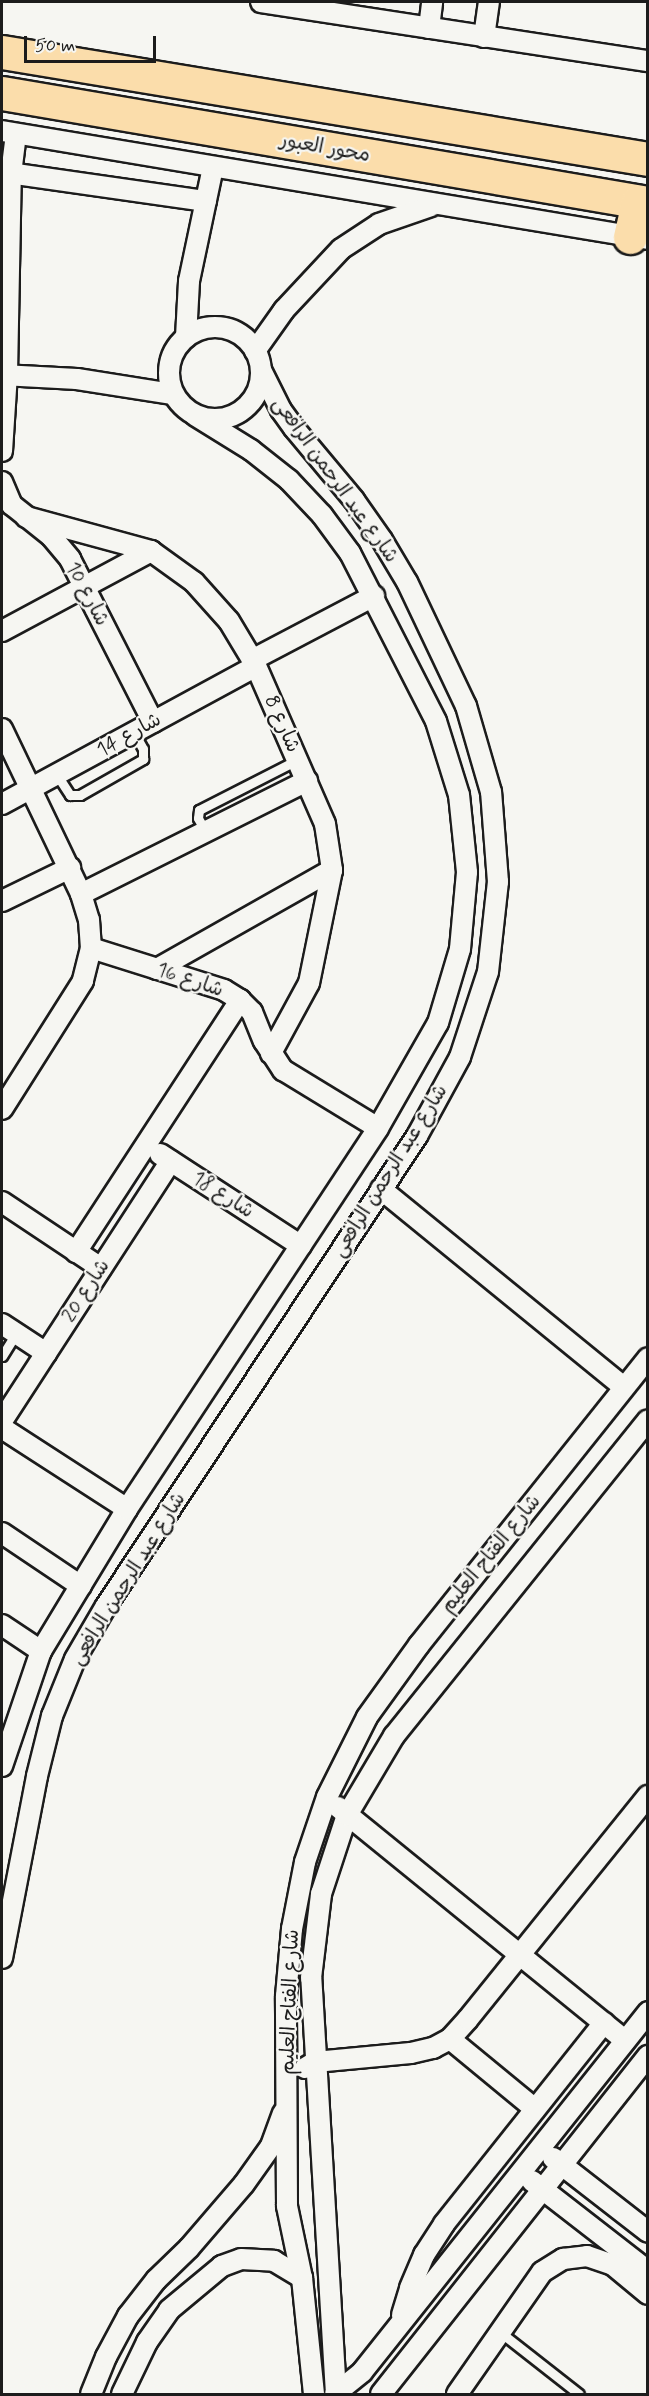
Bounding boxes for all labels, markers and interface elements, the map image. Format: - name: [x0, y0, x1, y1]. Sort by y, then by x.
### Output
- scale bar: [27, 24, 159, 62]
- text: 50 m: [35, 34, 75, 58]
- street label: محور العبور: [278, 128, 372, 168]
- street label: شارع عبد الرحمن الرافعى: [267, 392, 403, 568]
- street label: شارع 10: [60, 558, 114, 630]
- street label: شارع 8: [259, 692, 305, 756]
- street label: شارع 14: [93, 708, 165, 762]
- street label: شارع 16: [154, 957, 226, 1003]
- street label: شارع عبد الرحمن الرافعى: [327, 1080, 453, 1262]
- street label: شارع 18: [188, 1166, 258, 1224]
- street label: شارع 20: [57, 1255, 115, 1327]
- street label: شارع عبد الرحمن الرافعى: [65, 1488, 191, 1670]
- street label: شارع الفتاح العليم: [436, 1490, 546, 1618]
- street label: شارع الفتاح العليم: [275, 1929, 305, 2075]

